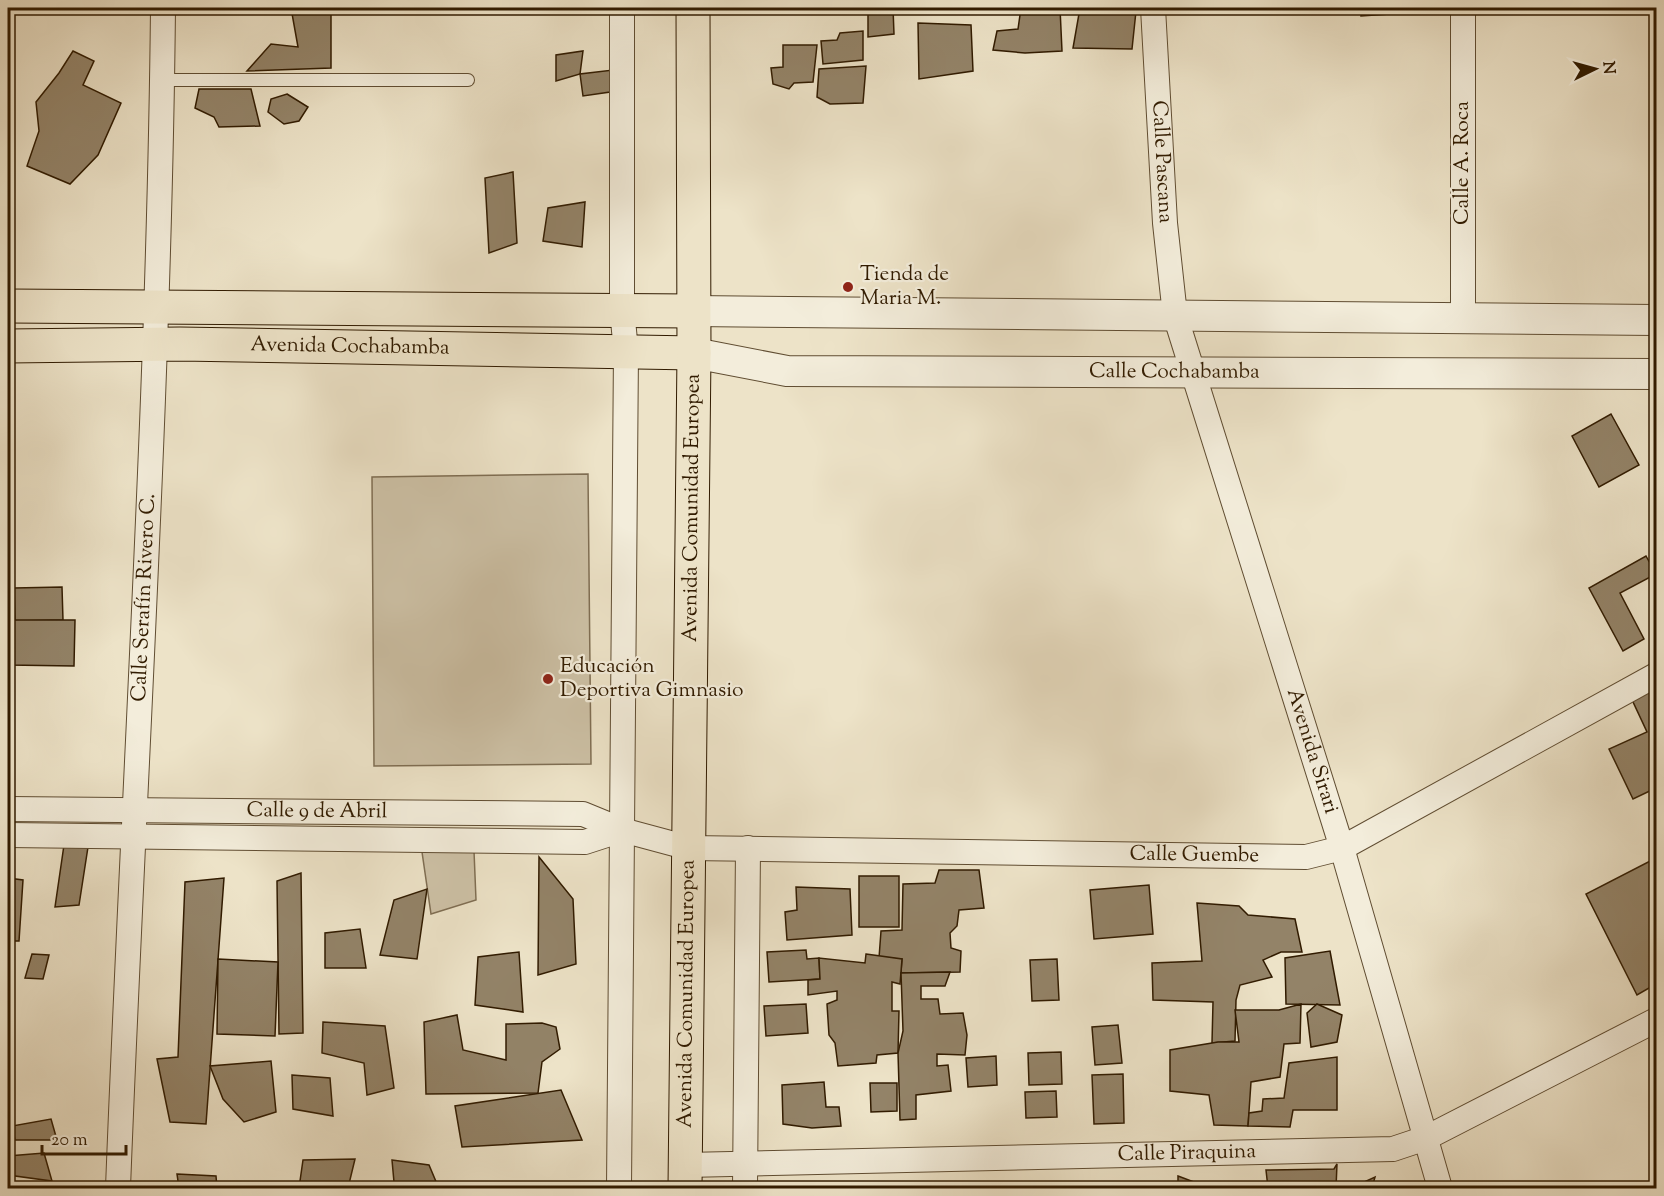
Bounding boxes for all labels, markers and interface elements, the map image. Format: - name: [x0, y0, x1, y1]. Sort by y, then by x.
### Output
- north arrow: [1565, 39, 1625, 99]
- text: N: [1595, 61, 1619, 75]
- street label: Calle Pascana: [1143, 100, 1180, 224]
- street label: Calle A. Roca: [1448, 101, 1478, 225]
- place label: Tienda de Maria M.: [860, 260, 949, 314]
- marker: Tienda de Maria M.: [841, 280, 855, 294]
- street label: Avenida Cochabamba: [250, 330, 450, 364]
- street label: Calle Cochabamba: [1089, 357, 1260, 388]
- street label: Avenida Comunidad Europea: [676, 373, 709, 642]
- street label: Calle Serafín Rivero C.: [125, 493, 164, 702]
- place label: Educación Deportiva Gimnasio: [560, 652, 744, 706]
- marker: Educación Deportiva Gimnasio: [541, 672, 555, 686]
- street label: Avenida Sirari: [1278, 685, 1345, 818]
- street label: Calle 9 de Abril: [246, 796, 388, 827]
- street label: Calle Guembe: [1129, 839, 1259, 871]
- street label: Avenida Comunidad Europea: [671, 859, 704, 1128]
- scale bar: [42, 1118, 126, 1156]
- text: 20 m: [51, 1128, 88, 1154]
- street label: Calle Piraquina: [1117, 1137, 1257, 1170]

